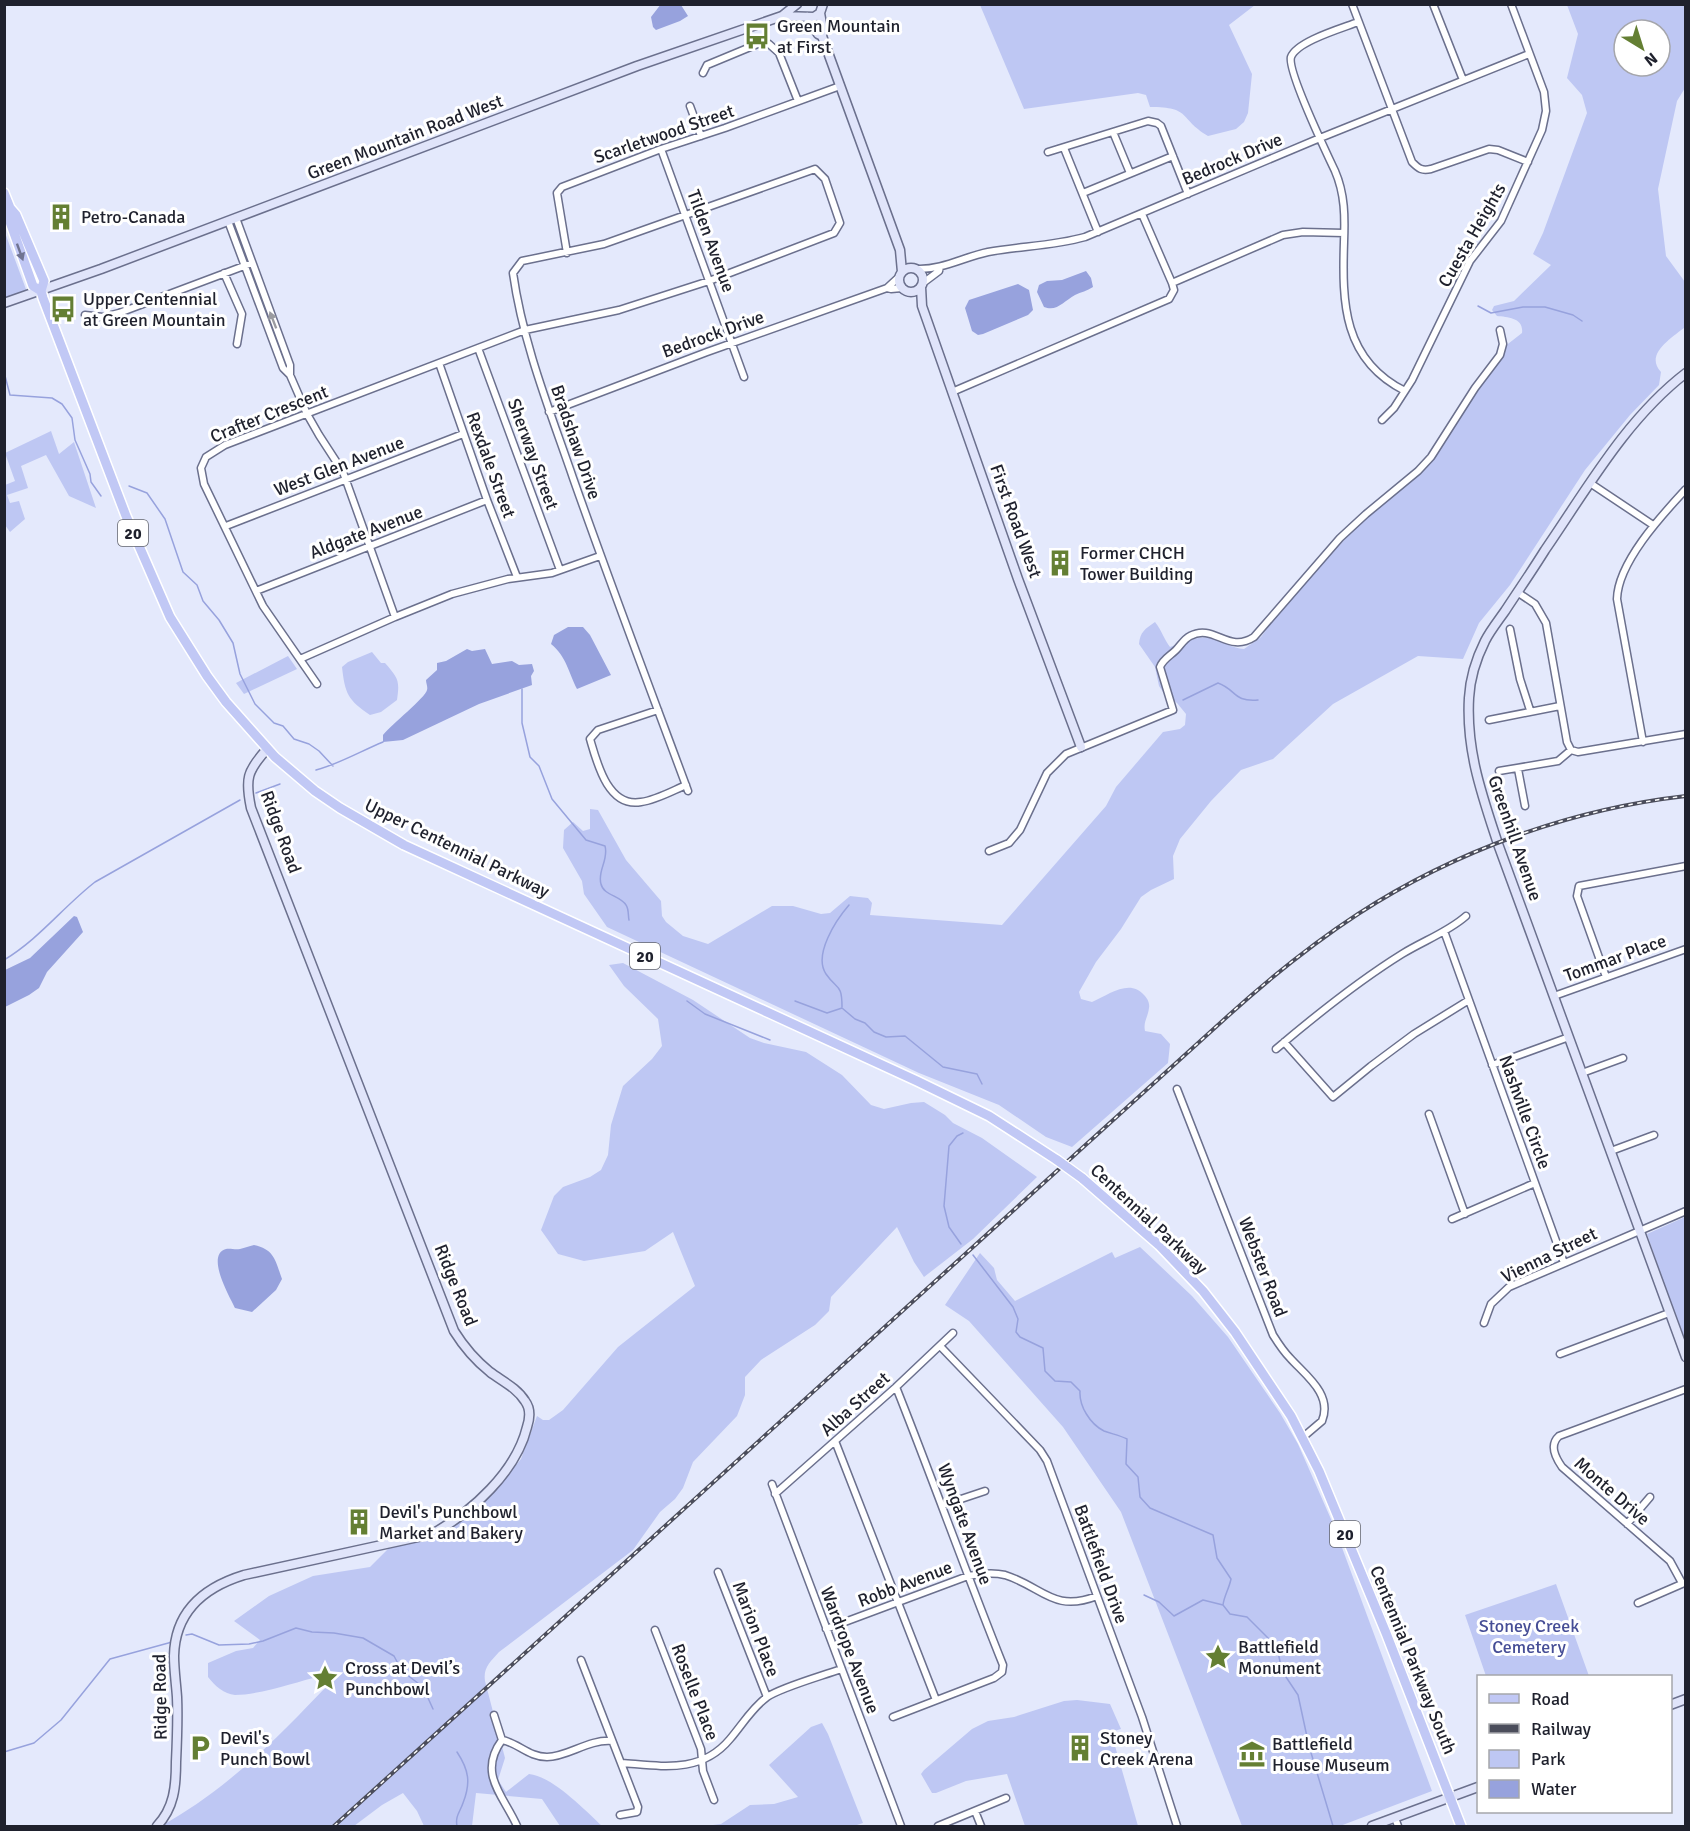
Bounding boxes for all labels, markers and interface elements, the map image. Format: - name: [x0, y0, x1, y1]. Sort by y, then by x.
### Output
- place label: Green Mountain at First: [777, 15, 900, 58]
- north arrow: [1612, 18, 1672, 78]
- bus stop icon: Green Mountain at First: [742, 21, 772, 51]
- text: N: [1640, 48, 1661, 70]
- street label: Green Mountain Road West: [304, 90, 506, 184]
- street label: Scarletwood Street: [591, 100, 737, 168]
- street label: Bedrock Drive: [1179, 128, 1285, 190]
- street label: Cuesta Heights: [1433, 179, 1511, 291]
- street label: Tilden Avenue: [682, 187, 740, 295]
- building icon: Petro-Canada: [46, 202, 76, 232]
- place label: Petro-Canada: [81, 206, 185, 228]
- one-way arrow: [16, 243, 26, 261]
- place label: Upper Centennial at Green Mountain: [83, 288, 226, 331]
- bus stop icon: Upper Centennial at Green Mountain: [48, 294, 78, 324]
- street label: Bedrock Drive: [659, 305, 767, 363]
- one-way arrow: [268, 311, 278, 329]
- street label: Crafter Crescent: [207, 380, 331, 448]
- street label: Bradshaw Drive: [546, 382, 606, 502]
- street label: Sherway Street: [503, 395, 563, 513]
- street label: Rexdale Street: [462, 409, 520, 521]
- street label: West Glen Avenue: [271, 431, 407, 501]
- street label: First Road West: [985, 461, 1047, 581]
- street label: Aldgate Avenue: [306, 500, 426, 564]
- road number: 20: [118, 520, 148, 546]
- place label: Former CHCH Tower Building: [1080, 542, 1193, 585]
- building icon: Former CHCH Tower Building: [1045, 548, 1075, 578]
- street label: Greenhill Avenue: [1483, 772, 1547, 904]
- street label: Ridge Road: [256, 788, 306, 876]
- street label: Upper Centennial Parkway: [361, 794, 554, 903]
- street label: Tommar Place: [1561, 929, 1669, 987]
- road number: 20: [630, 943, 660, 969]
- street label: Nashville Circle: [1494, 1052, 1556, 1172]
- street label: Centennial Parkway: [1086, 1159, 1213, 1279]
- street label: Webster Road: [1234, 1214, 1292, 1320]
- street label: Vienna Street: [1498, 1222, 1600, 1288]
- street label: Ridge Road: [430, 1241, 482, 1329]
- street label: Alba Street: [816, 1367, 894, 1441]
- street label: Monte Drive: [1570, 1452, 1654, 1530]
- street label: Wyngate Avenue: [933, 1460, 997, 1588]
- place label: Devil's Punchbowl Market and Bakery: [379, 1501, 523, 1544]
- street label: Battlefield Drive: [1069, 1502, 1133, 1626]
- building icon: Devil's Punchbowl Market and Bakery: [344, 1507, 374, 1537]
- road number: 20: [1330, 1521, 1360, 1547]
- street label: Robb Avenue: [855, 1556, 955, 1612]
- street label: Centennial Parkway South: [1365, 1562, 1461, 1758]
- street label: Marion Place: [728, 1578, 784, 1680]
- street label: Wardrope Avenue: [816, 1583, 884, 1717]
- park label: Stoney Creek Cemetery: [1479, 1615, 1579, 1658]
- place label: Battlefield Monument: [1238, 1636, 1321, 1679]
- street label: Roselle Place: [666, 1640, 724, 1744]
- place icon: Battlefield Monument: [1203, 1642, 1233, 1672]
- street label: Ridge Road: [148, 1654, 172, 1740]
- place label: Cross at Devil’s Punchbowl: [345, 1657, 460, 1700]
- place icon: Cross at Devil’s Punchbowl: [310, 1663, 340, 1693]
- legend: [1477, 1675, 1672, 1813]
- text: Road: [1531, 1688, 1570, 1710]
- text: Railway: [1531, 1718, 1592, 1740]
- place label: Devil's Punch Bowl: [220, 1727, 310, 1770]
- place label: Stoney Creek Arena: [1100, 1727, 1193, 1770]
- parking icon: Devil's Punch Bowl: [185, 1733, 215, 1763]
- building icon: Stoney Creek Arena: [1065, 1733, 1095, 1763]
- place label: Battlefield House Museum: [1272, 1733, 1390, 1776]
- museum icon: Battlefield House Museum: [1237, 1739, 1267, 1769]
- text: Park: [1531, 1748, 1566, 1770]
- text: Water: [1531, 1778, 1577, 1800]

